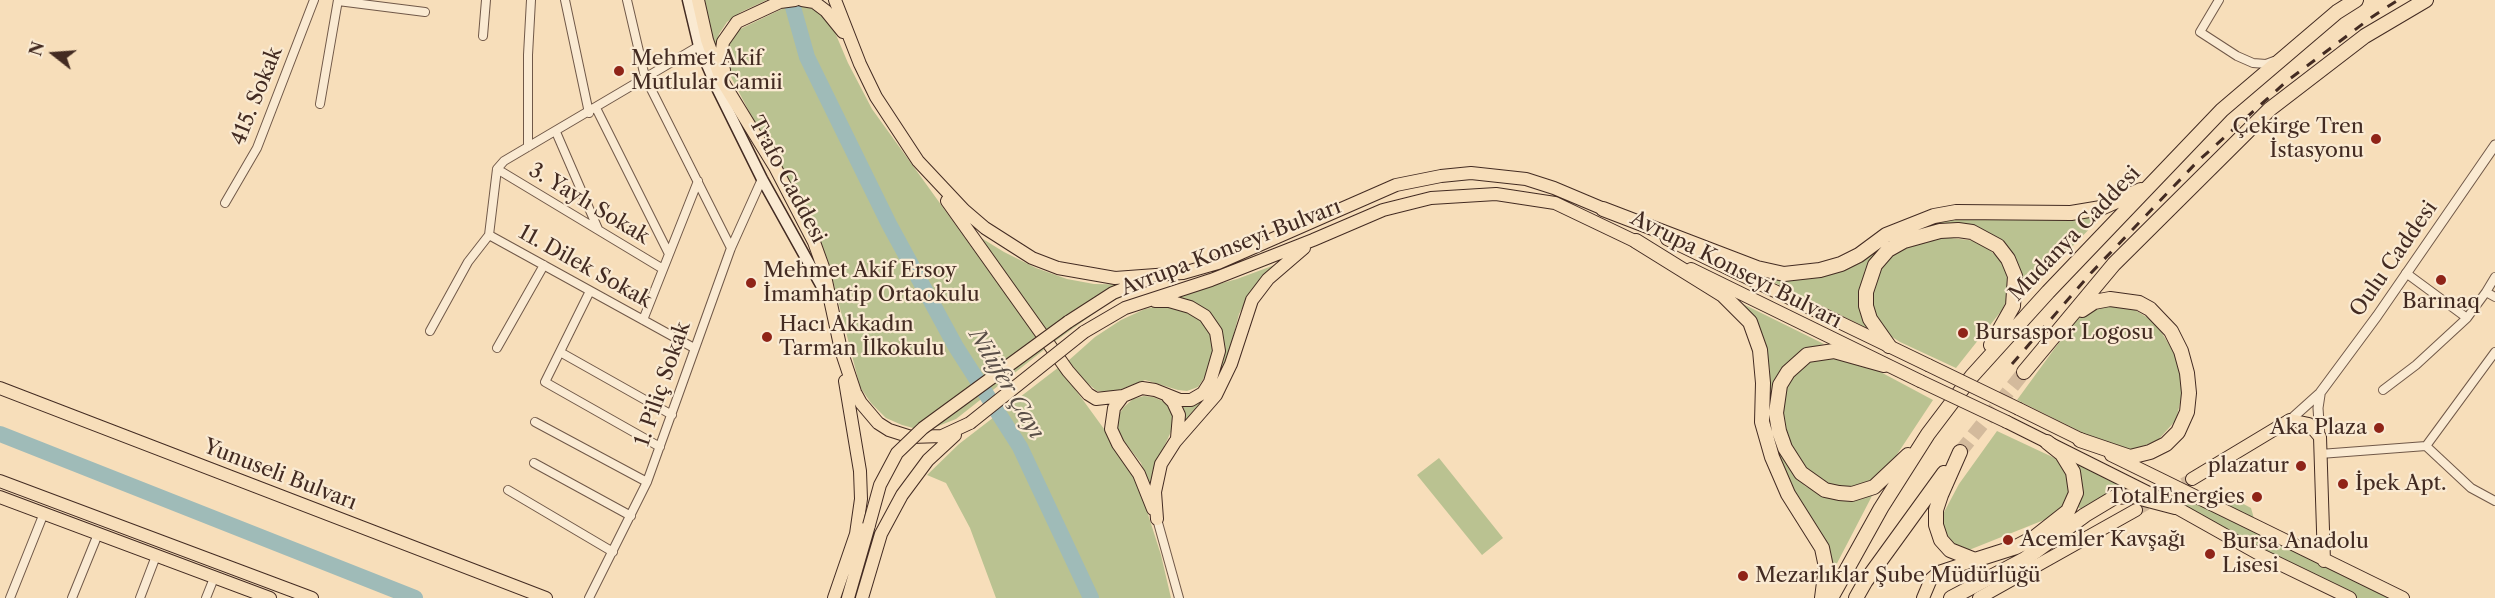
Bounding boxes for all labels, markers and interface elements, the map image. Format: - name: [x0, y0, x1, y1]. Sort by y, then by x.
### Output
- north arrow: [24, 24, 84, 84]
- text: N: [25, 39, 48, 58]
- street label: 415. Sokak: [226, 43, 288, 149]
- place label: Mehmet Akif Mutlular Camii: [631, 46, 783, 96]
- marker: Mehmet Akif Mutlular Camii: [612, 64, 626, 78]
- street label: Trafo Caddesi: [743, 112, 831, 248]
- place label: Çekirge Tren İstasyonu: [2233, 114, 2364, 164]
- marker: Çekirge Tren İstasyonu: [2369, 132, 2383, 146]
- street label: 3. Yaylı Sokak: [524, 158, 654, 250]
- street label: Mudanya Caddesi: [2004, 161, 2146, 307]
- street label: Avrupa Konseyi Bulvarı: [1117, 194, 1345, 302]
- street label: Oulu Caddesi: [2345, 196, 2443, 322]
- street label: Avrupa Konseyi Bulvarı: [1626, 206, 1846, 334]
- street label: 11. Dilek Sokak: [514, 220, 656, 314]
- place label: Mehmet Akif Ersoy İmamhatip Ortaokulu: [763, 258, 980, 308]
- marker: Barınaq: [2434, 273, 2448, 287]
- marker: Mehmet Akif Ersoy İmamhatip Ortaokulu: [744, 276, 758, 290]
- place label: Barınaq: [2402, 289, 2480, 315]
- place label: Hacı Akkadın Tarman İlkokulu: [779, 312, 945, 362]
- street label: 1. Piliç Sokak: [630, 318, 696, 450]
- place label: Bursaspor Logosu: [1975, 320, 2154, 346]
- water label: Nilüfer Çayı: [963, 324, 1049, 444]
- marker: Bursaspor Logosu: [1956, 326, 1970, 340]
- marker: Hacı Akkadın Tarman İlkokulu: [760, 330, 774, 344]
- place label: Aka Plaza: [2270, 415, 2367, 441]
- marker: Aka Plaza: [2372, 421, 2386, 435]
- street label: Yunuseli Bulvarı: [200, 434, 360, 516]
- place label: plazatur: [2208, 453, 2289, 479]
- marker: plazatur: [2294, 459, 2308, 473]
- place label: İpek Apt.: [2355, 471, 2446, 497]
- marker: İpek Apt.: [2336, 477, 2350, 491]
- place label: TotalEnergies: [2107, 484, 2245, 510]
- marker: TotalEnergies: [2250, 490, 2264, 504]
- place label: Acemler Kavşağı: [2020, 527, 2185, 553]
- place label: Bursa Anadolu Lisesi: [2222, 529, 2369, 579]
- marker: Acemler Kavşağı: [2001, 533, 2015, 547]
- marker: Bursa Anadolu Lisesi: [2203, 547, 2217, 561]
- place label: Mezarlıklar Şube Müdürlüğü: [1755, 563, 2040, 589]
- marker: Mezarlıklar Şube Müdürlüğü: [1736, 569, 1750, 583]

